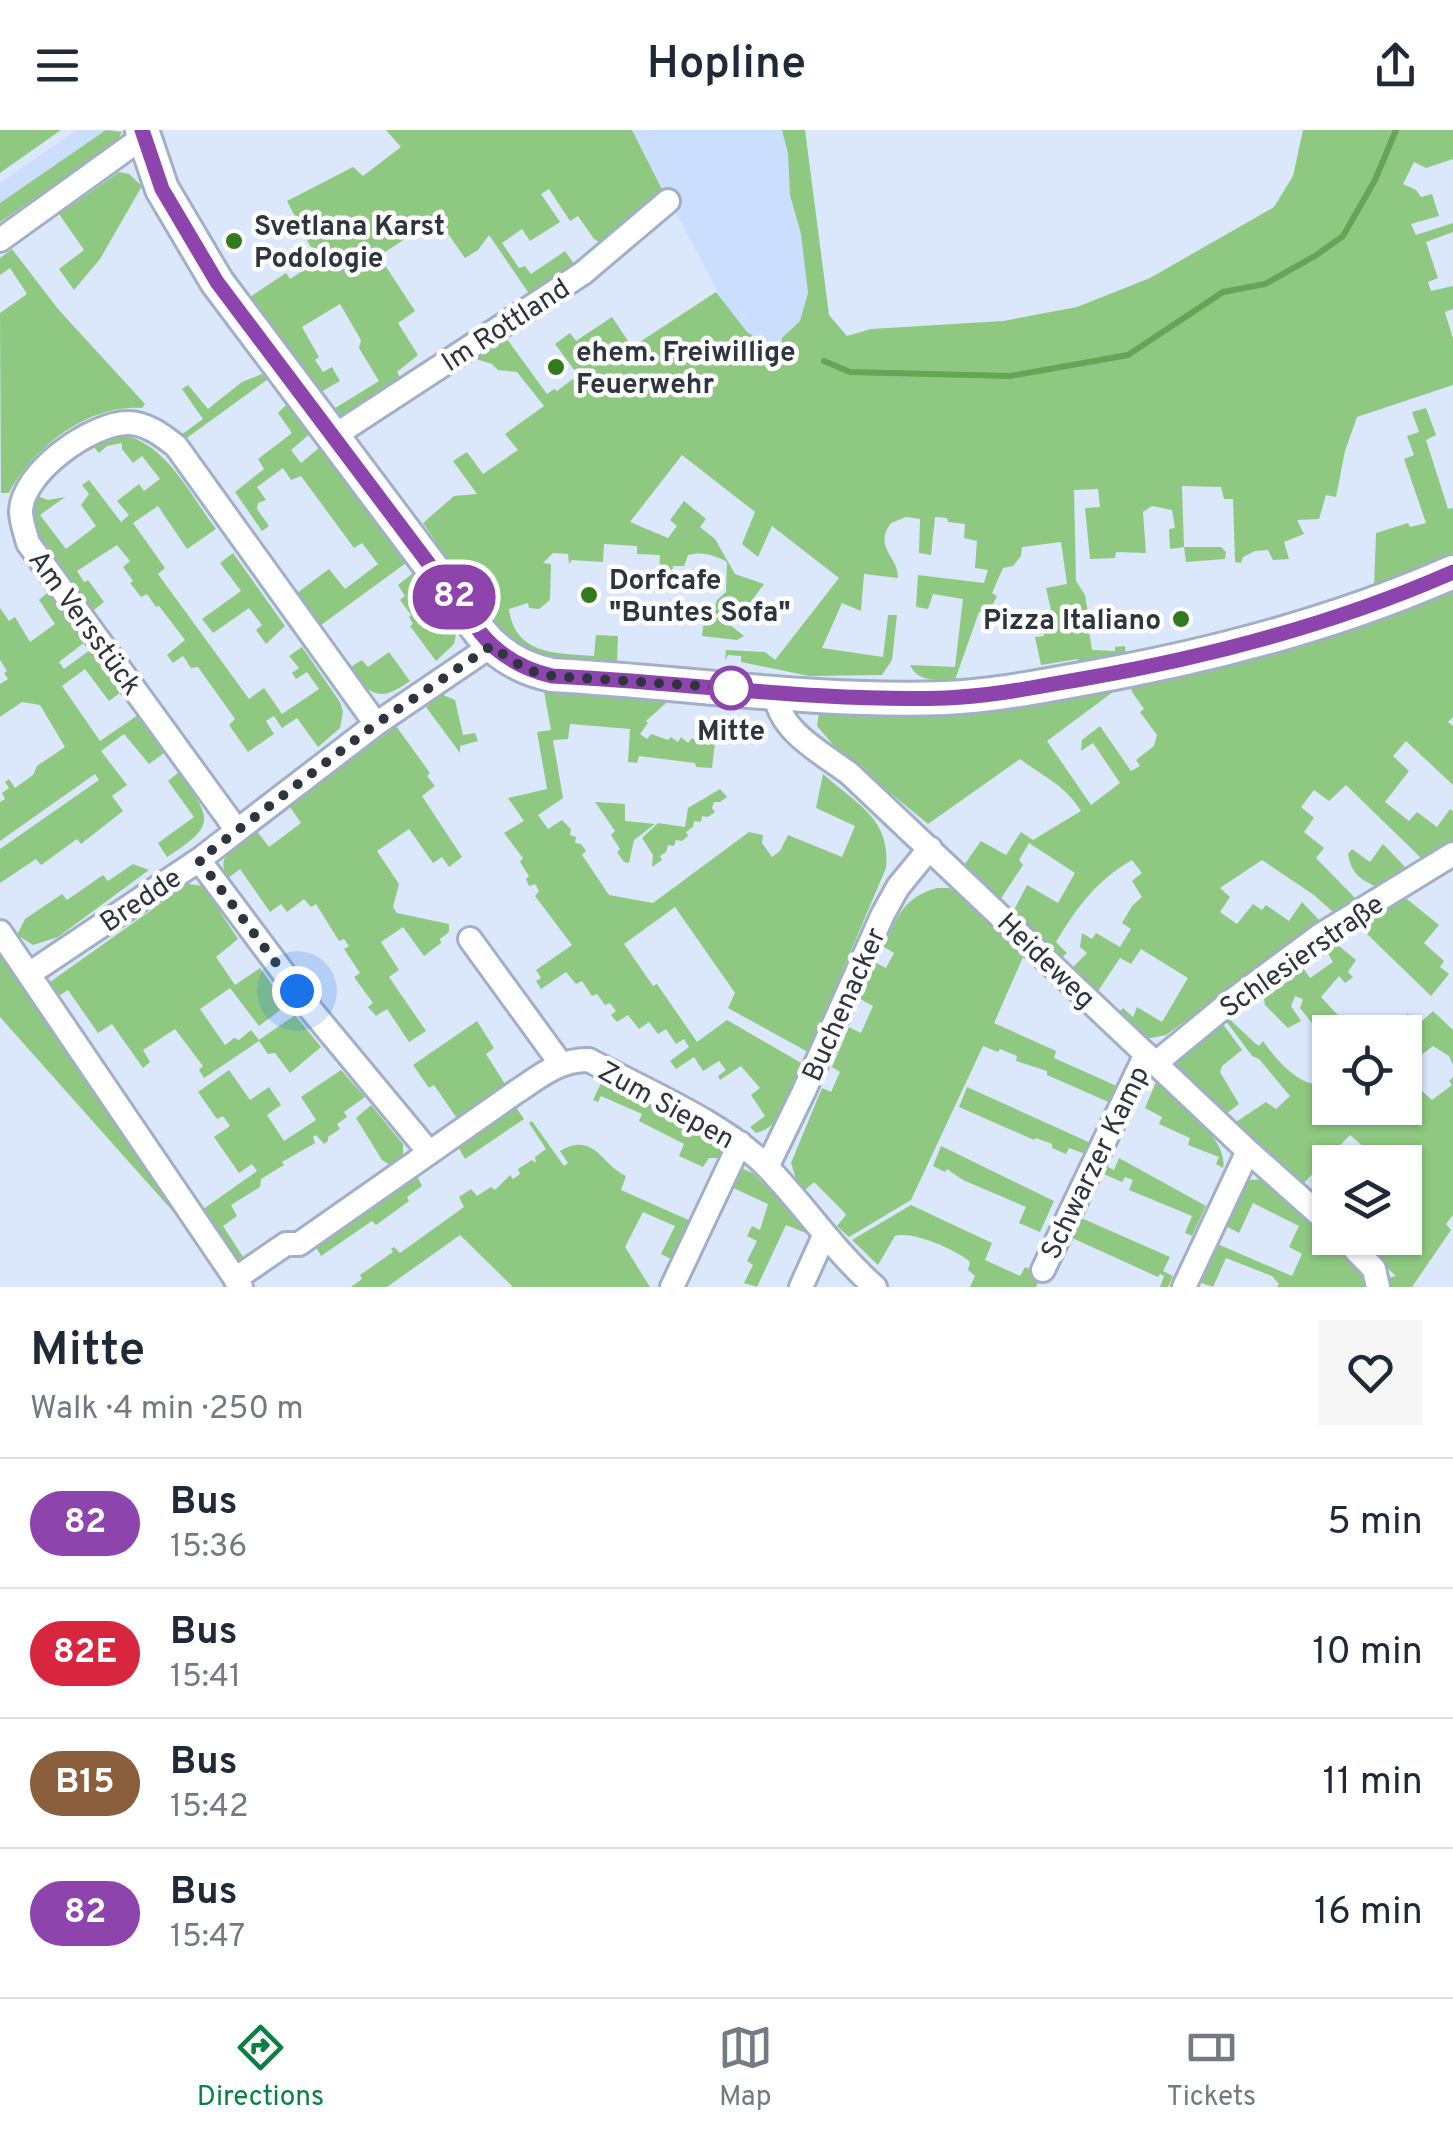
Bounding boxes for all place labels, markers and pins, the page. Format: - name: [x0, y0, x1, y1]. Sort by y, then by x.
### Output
- place label: Svetlana Karst Podologie: [254, 210, 445, 278]
- marker: Svetlana Karst Podologie: [223, 230, 245, 252]
- place label: ehem. Freiwillige Feuerwehr: [576, 336, 796, 404]
- marker: ehem. Freiwillige Feuerwehr: [545, 356, 567, 378]
- place label: Dorfcafe "Buntes Sofa": [609, 564, 791, 632]
- marker: Dorfcafe "Buntes Sofa": [578, 584, 600, 606]
- place label: Pizza Italiano: [983, 604, 1161, 640]
- marker: Pizza Italiano: [1170, 608, 1192, 630]
- marker: Mitte: [710, 667, 752, 709]
- place label: Mitte: [697, 715, 765, 751]

